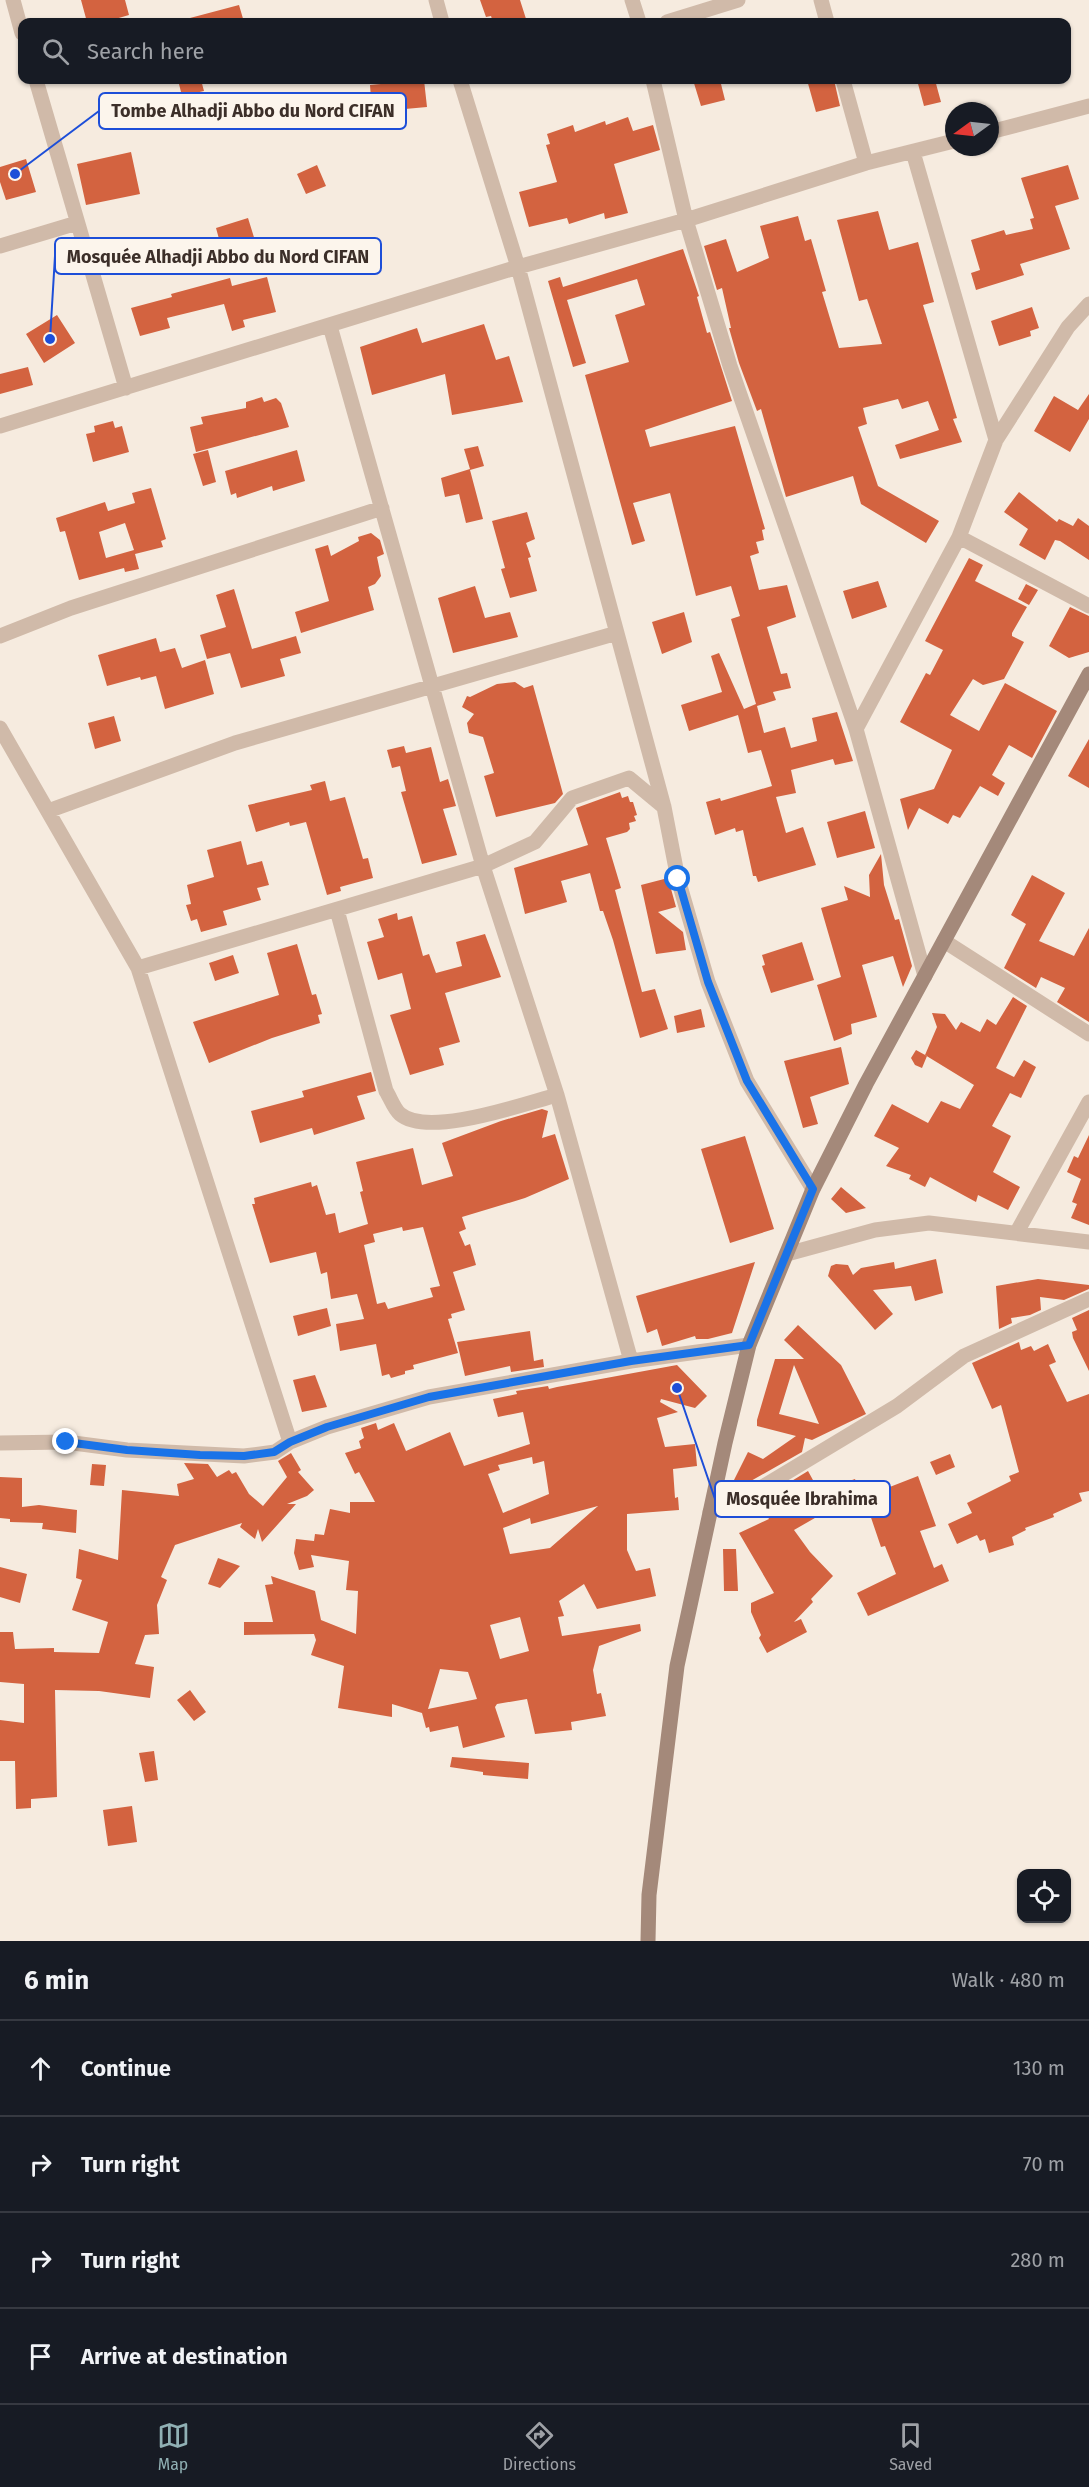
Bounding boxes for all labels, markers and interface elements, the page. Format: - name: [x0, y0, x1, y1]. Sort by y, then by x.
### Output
- search box: [18, 18, 1071, 84]
- icon: search: [39, 35, 72, 68]
- text: Search here: [87, 38, 205, 65]
- callout: Tombe Alhadji Abbo du Nord CIFAN: [99, 93, 406, 129]
- text: Tombe Alhadji Abbo du Nord CIFAN: [111, 100, 395, 122]
- north arrow: [945, 102, 999, 156]
- callout: Mosquée Alhadji Abbo du Nord CIFAN: [55, 238, 381, 274]
- text: Mosquée Alhadji Abbo du Nord CIFAN: [67, 246, 369, 268]
- route start: [664, 865, 690, 891]
- route end: [52, 1428, 78, 1454]
- callout: Mosquée Ibrahima: [715, 1481, 890, 1517]
- text: Mosquée Ibrahima: [726, 1488, 878, 1510]
- map controls: [1017, 1869, 1071, 1923]
- button: locate: [1017, 1869, 1071, 1923]
- text: 6 min: [24, 1965, 89, 1996]
- text: Walk · 480 m: [952, 1968, 1065, 1992]
- icon: ahead: [24, 2052, 57, 2085]
- text: Continue: [81, 2055, 171, 2082]
- text: 130 m: [1013, 2056, 1065, 2080]
- icon: right: [24, 2148, 57, 2181]
- text: Turn right: [81, 2151, 180, 2178]
- text: 70 m: [1023, 2152, 1065, 2176]
- icon: right: [24, 2244, 57, 2277]
- text: Turn right: [81, 2247, 180, 2274]
- text: 280 m: [1010, 2248, 1065, 2272]
- icon: arrive: [24, 2340, 57, 2373]
- text: Arrive at destination: [81, 2343, 288, 2370]
- tab: Map: [157, 2419, 190, 2474]
- tab: Directions: [503, 2419, 576, 2474]
- tab: Saved: [889, 2419, 932, 2474]

